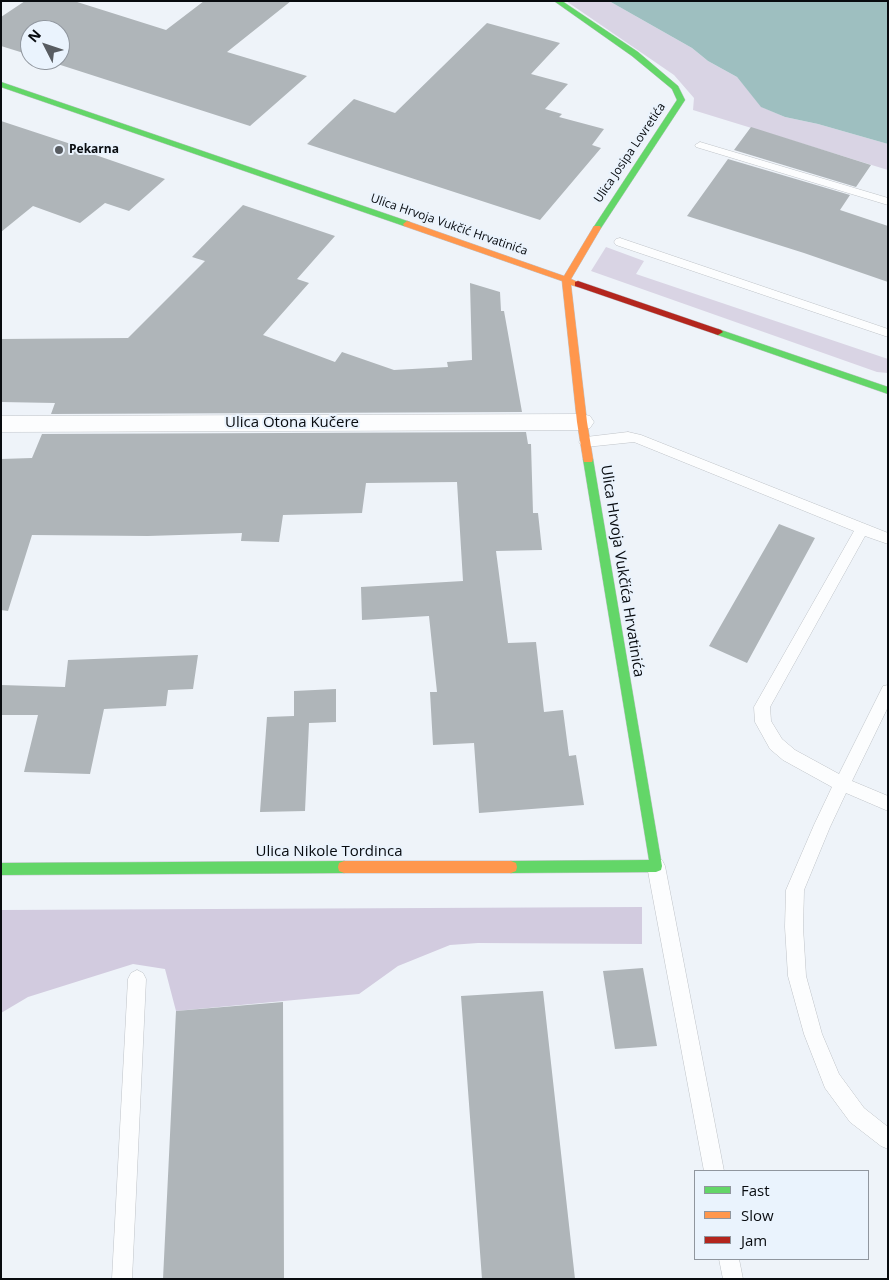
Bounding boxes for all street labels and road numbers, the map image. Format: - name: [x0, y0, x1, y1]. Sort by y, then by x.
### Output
- street label: Ulica Josipa Lovretića: [591, 100, 669, 206]
- street label: Ulica Hrvoja Vukčić Hrvatinića: [369, 191, 529, 259]
- street label: Ulica Otona Kučere: [225, 414, 359, 432]
- street label: Ulica Hrvoja Vukčića Hrvatinića: [596, 464, 648, 678]
- street label: Ulica Nikole Tordinca: [255, 843, 403, 861]

